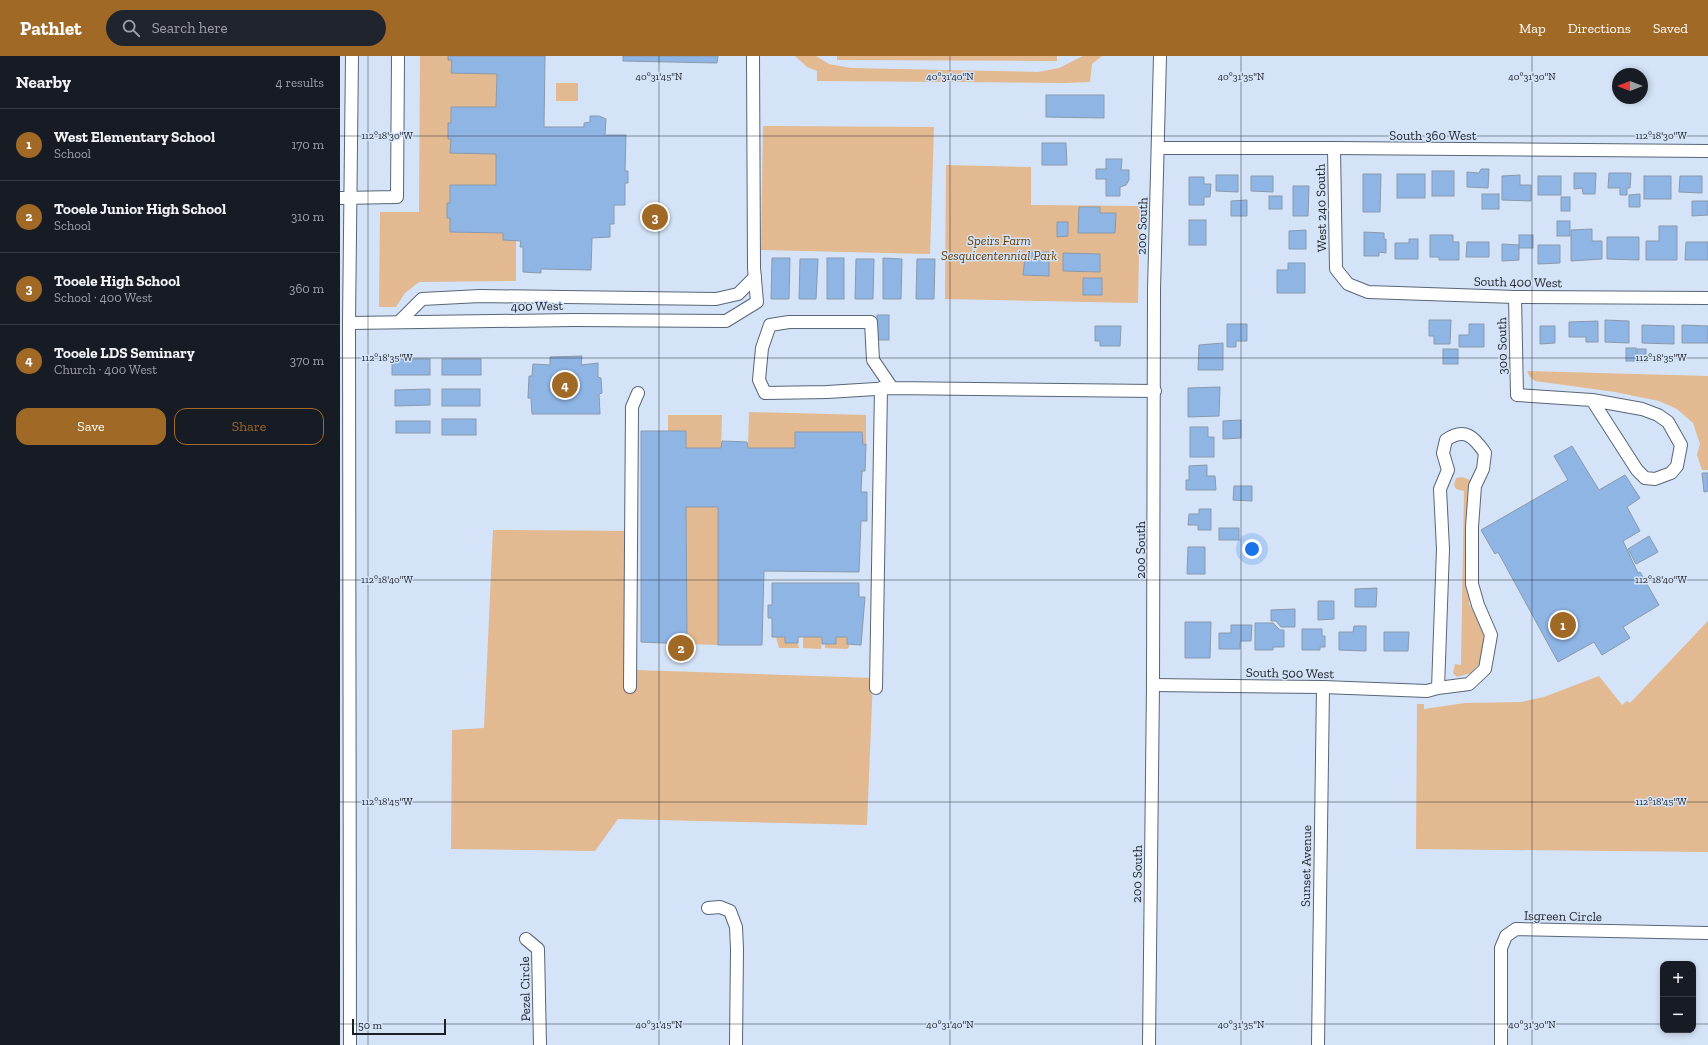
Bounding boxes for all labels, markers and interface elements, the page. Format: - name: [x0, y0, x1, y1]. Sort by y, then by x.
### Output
- search box: [106, 10, 386, 46]
- text: Pathlet: [20, 17, 82, 40]
- icon: search: [120, 17, 142, 39]
- text: Search here: [152, 19, 228, 37]
- text: Map: [1519, 20, 1546, 37]
- text: Directions: [1568, 20, 1631, 37]
- text: Saved: [1653, 20, 1688, 37]
- north arrow: [1612, 68, 1648, 104]
- text: 40°31'45"N: [636, 71, 683, 83]
- text: 40°31'40"N: [926, 71, 974, 83]
- text: 40°31'35"N: [1218, 71, 1265, 83]
- text: 40°31'30"N: [1508, 71, 1556, 83]
- text: Nearby: [16, 72, 71, 92]
- text: 4 results: [276, 75, 324, 90]
- text: West Elementary School: [54, 128, 215, 146]
- street label: South 360 West: [1389, 128, 1477, 143]
- text: 112°18'30"W: [361, 130, 413, 142]
- text: 112°18'30"W: [1635, 130, 1687, 142]
- text: 1: [26, 137, 32, 152]
- text: 170 m: [291, 137, 324, 152]
- text: School: [54, 146, 91, 161]
- street label: West 240 South: [1313, 163, 1329, 252]
- street label: 200 South: [1133, 196, 1151, 255]
- text: Tooele Junior High School: [54, 200, 226, 218]
- pin: 3: [642, 202, 668, 232]
- text: 2: [26, 209, 32, 224]
- text: 310 m: [291, 209, 324, 224]
- text: School: [54, 218, 91, 233]
- park label: Speirs Farm Sesquicentennial Park: [941, 233, 1057, 263]
- text: Tooele High School: [54, 272, 180, 290]
- street label: South 400 West: [1474, 274, 1563, 290]
- text: 3: [26, 281, 32, 296]
- text: 360 m: [289, 281, 324, 296]
- text: School · 400 West: [54, 290, 152, 305]
- street label: 400 West: [511, 298, 564, 314]
- street label: 300 South: [1494, 317, 1510, 375]
- text: Tooele LDS Seminary: [54, 344, 195, 362]
- text: 112°18'35"W: [361, 352, 413, 364]
- text: 112°18'35"W: [1635, 352, 1687, 364]
- text: 4: [25, 353, 33, 368]
- text: 370 m: [290, 353, 324, 368]
- text: Church · 400 West: [54, 362, 157, 377]
- pin: 4: [552, 370, 578, 400]
- button: Save: [16, 408, 166, 445]
- button: Share: [174, 408, 324, 445]
- street label: 200 South: [1133, 520, 1148, 579]
- your location: [1242, 539, 1262, 559]
- text: 112°18'40"W: [361, 574, 414, 586]
- text: 112°18'40"W: [1635, 574, 1688, 586]
- pin: 1: [1550, 610, 1576, 640]
- pin: 2: [668, 633, 694, 663]
- street label: South 500 West: [1246, 665, 1334, 681]
- text: 112°18'45"W: [361, 796, 413, 808]
- text: 112°18'45"W: [1635, 796, 1687, 808]
- street label: Sunset Avenue: [1298, 825, 1314, 907]
- street label: 200 South: [1129, 844, 1145, 903]
- street label: Isgreen Circle: [1524, 908, 1602, 924]
- street label: Pezel Circle: [517, 956, 533, 1022]
- map controls: [1660, 961, 1696, 1033]
- button: +: [1660, 961, 1696, 997]
- button: −: [1660, 997, 1696, 1033]
- scale bar: [352, 1017, 446, 1036]
- text: 50 m: [358, 1019, 382, 1032]
- text: 40°31'45"N: [636, 1019, 683, 1031]
- text: 40°31'40"N: [926, 1019, 974, 1031]
- text: 40°31'35"N: [1218, 1019, 1265, 1031]
- text: 40°31'30"N: [1508, 1019, 1556, 1031]

